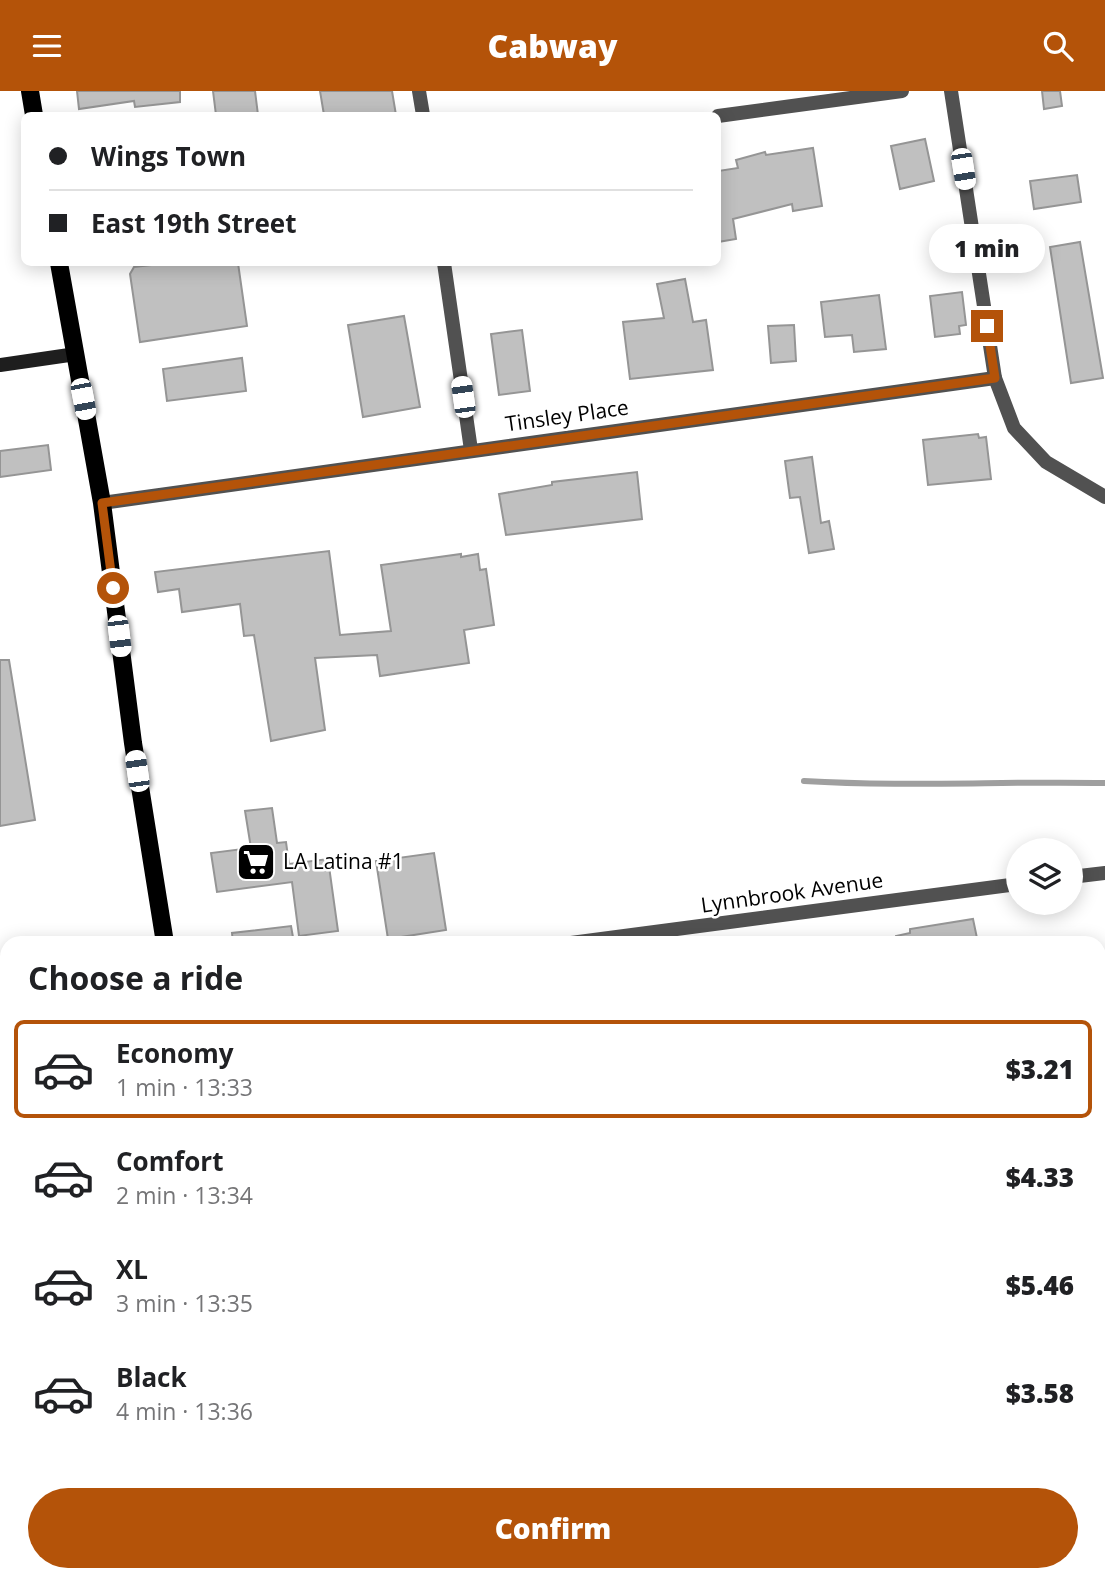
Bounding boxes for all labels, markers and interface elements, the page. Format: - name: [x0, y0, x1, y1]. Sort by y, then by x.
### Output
- text: Cabway: [488, 24, 617, 67]
- icon: menu: [28, 27, 66, 65]
- icon: search: [1039, 27, 1077, 65]
- text: Wings Town: [91, 138, 246, 174]
- car: [950, 147, 977, 191]
- text: East 19th Street: [91, 205, 297, 241]
- callout: 1 min: [929, 225, 1045, 273]
- text: 1 min: [954, 232, 1020, 264]
- route end: [971, 310, 1003, 342]
- car: [450, 375, 477, 419]
- car: [69, 376, 98, 422]
- street label: Tinsley Place: [503, 392, 630, 438]
- route start: [97, 572, 129, 604]
- car: [107, 614, 132, 658]
- car: [124, 749, 151, 793]
- map controls: [1006, 838, 1083, 915]
- button: layers: [1006, 838, 1083, 915]
- supermarket icon: LA Latina #1: [235, 841, 277, 883]
- place label: LA Latina #1: [283, 847, 404, 875]
- street label: Lynnbrook Avenue: [699, 865, 885, 919]
- text: Choose a ride: [28, 956, 243, 999]
- text: Economy: [116, 1035, 234, 1071]
- icon: car: [32, 1038, 95, 1101]
- text: $3.21: [1006, 1051, 1074, 1087]
- text: 1 min · 13:33: [116, 1071, 253, 1103]
- text: Comfort: [116, 1143, 223, 1179]
- icon: car: [32, 1146, 95, 1209]
- text: $4.33: [1006, 1159, 1074, 1195]
- text: 2 min · 13:34: [116, 1179, 253, 1211]
- text: XL: [116, 1251, 148, 1287]
- icon: car: [32, 1254, 95, 1317]
- text: $5.46: [1006, 1267, 1074, 1303]
- text: 3 min · 13:35: [116, 1287, 253, 1319]
- text: Black: [116, 1359, 187, 1395]
- icon: car: [32, 1362, 95, 1425]
- text: $3.58: [1006, 1375, 1074, 1411]
- text: 4 min · 13:36: [116, 1395, 253, 1427]
- button: Confirm: [28, 1488, 1078, 1568]

